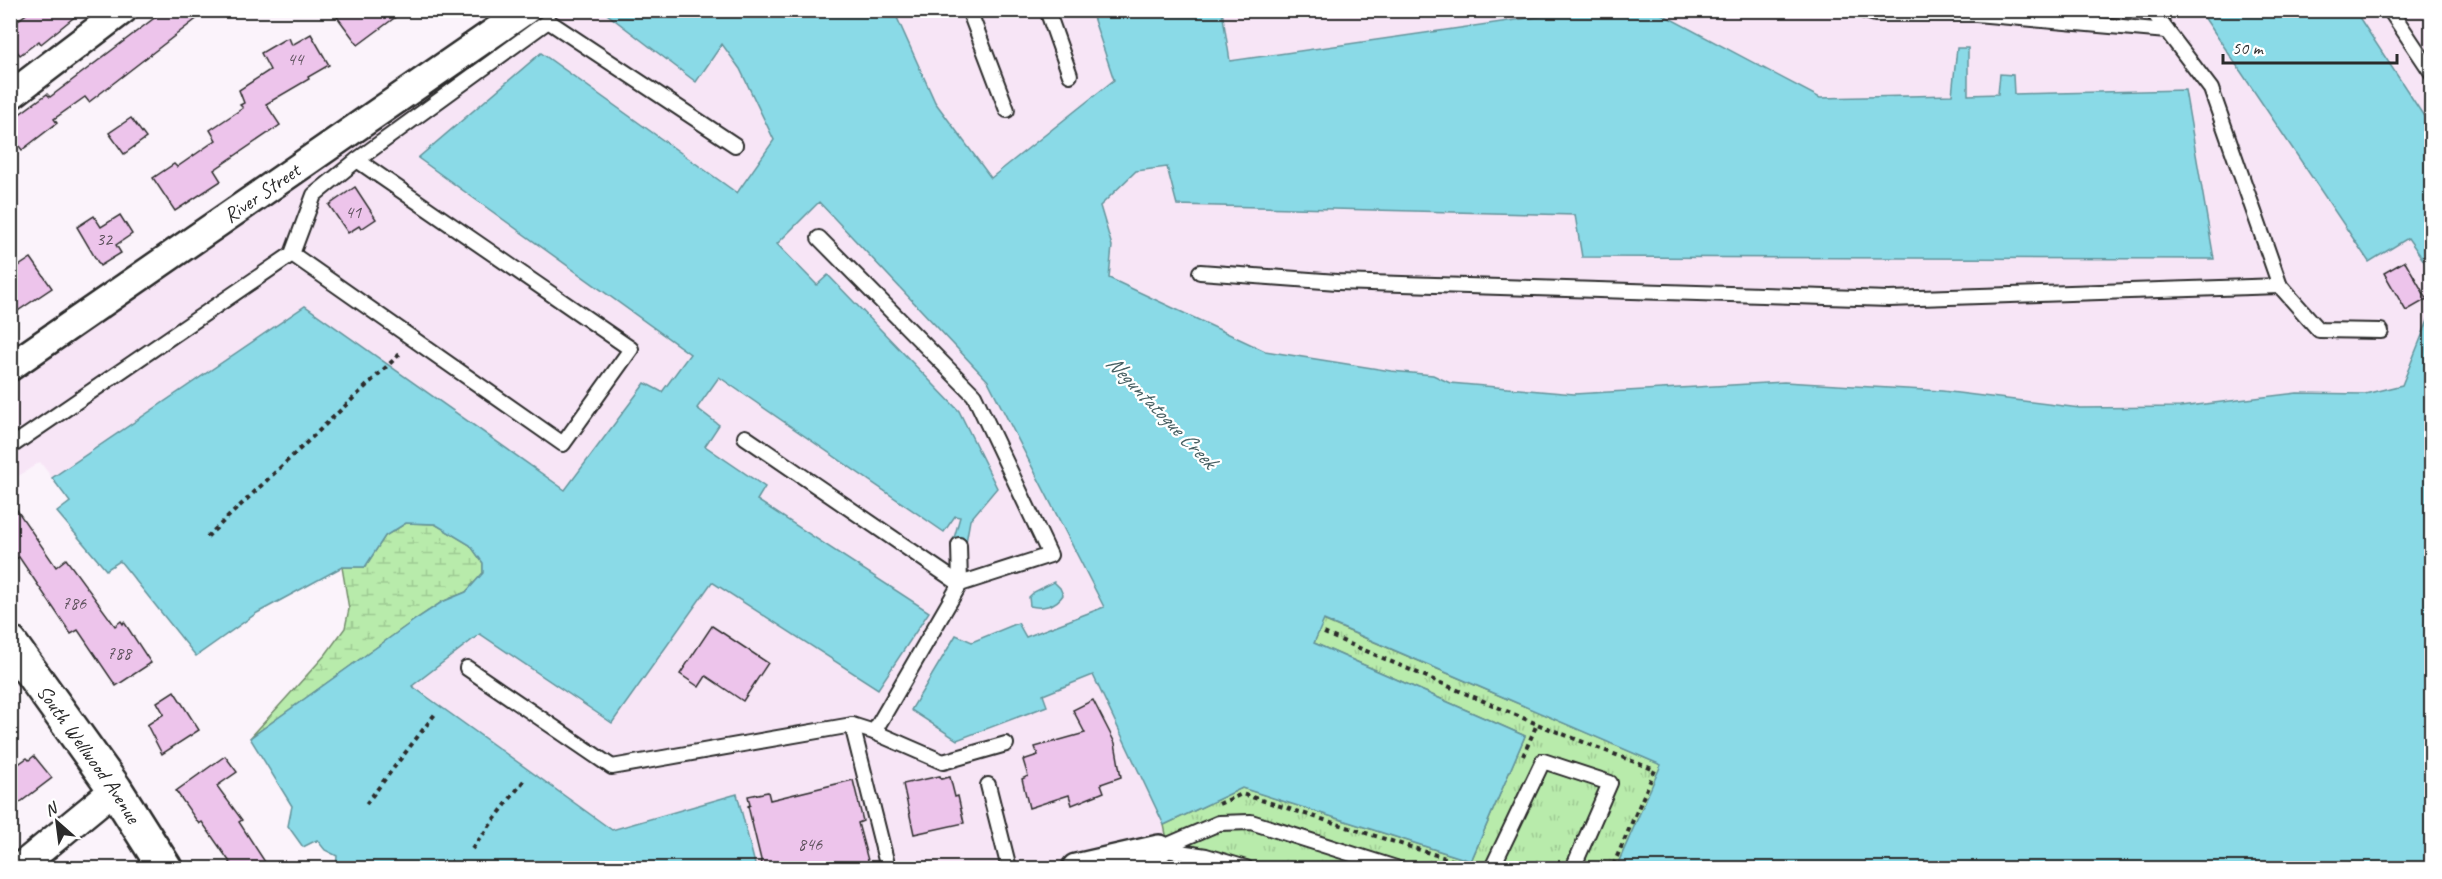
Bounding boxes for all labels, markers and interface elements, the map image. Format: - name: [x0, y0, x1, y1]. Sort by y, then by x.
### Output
- scale bar: [2223, 27, 2397, 65]
- text: 50 m: [2232, 37, 2265, 59]
- house number: 44: [287, 48, 305, 70]
- street label: River Street: [218, 156, 307, 228]
- house number: 41: [345, 201, 362, 223]
- house number: 32: [96, 228, 114, 250]
- water label: Neguntatogue Creek: [1100, 349, 1225, 477]
- house number: 786: [62, 592, 87, 614]
- house number: 788: [107, 642, 133, 664]
- street label: South Wellwood Avenue: [31, 680, 147, 829]
- north arrow: [27, 792, 87, 852]
- text: N: [41, 797, 62, 821]
- house number: 846: [798, 833, 823, 855]

